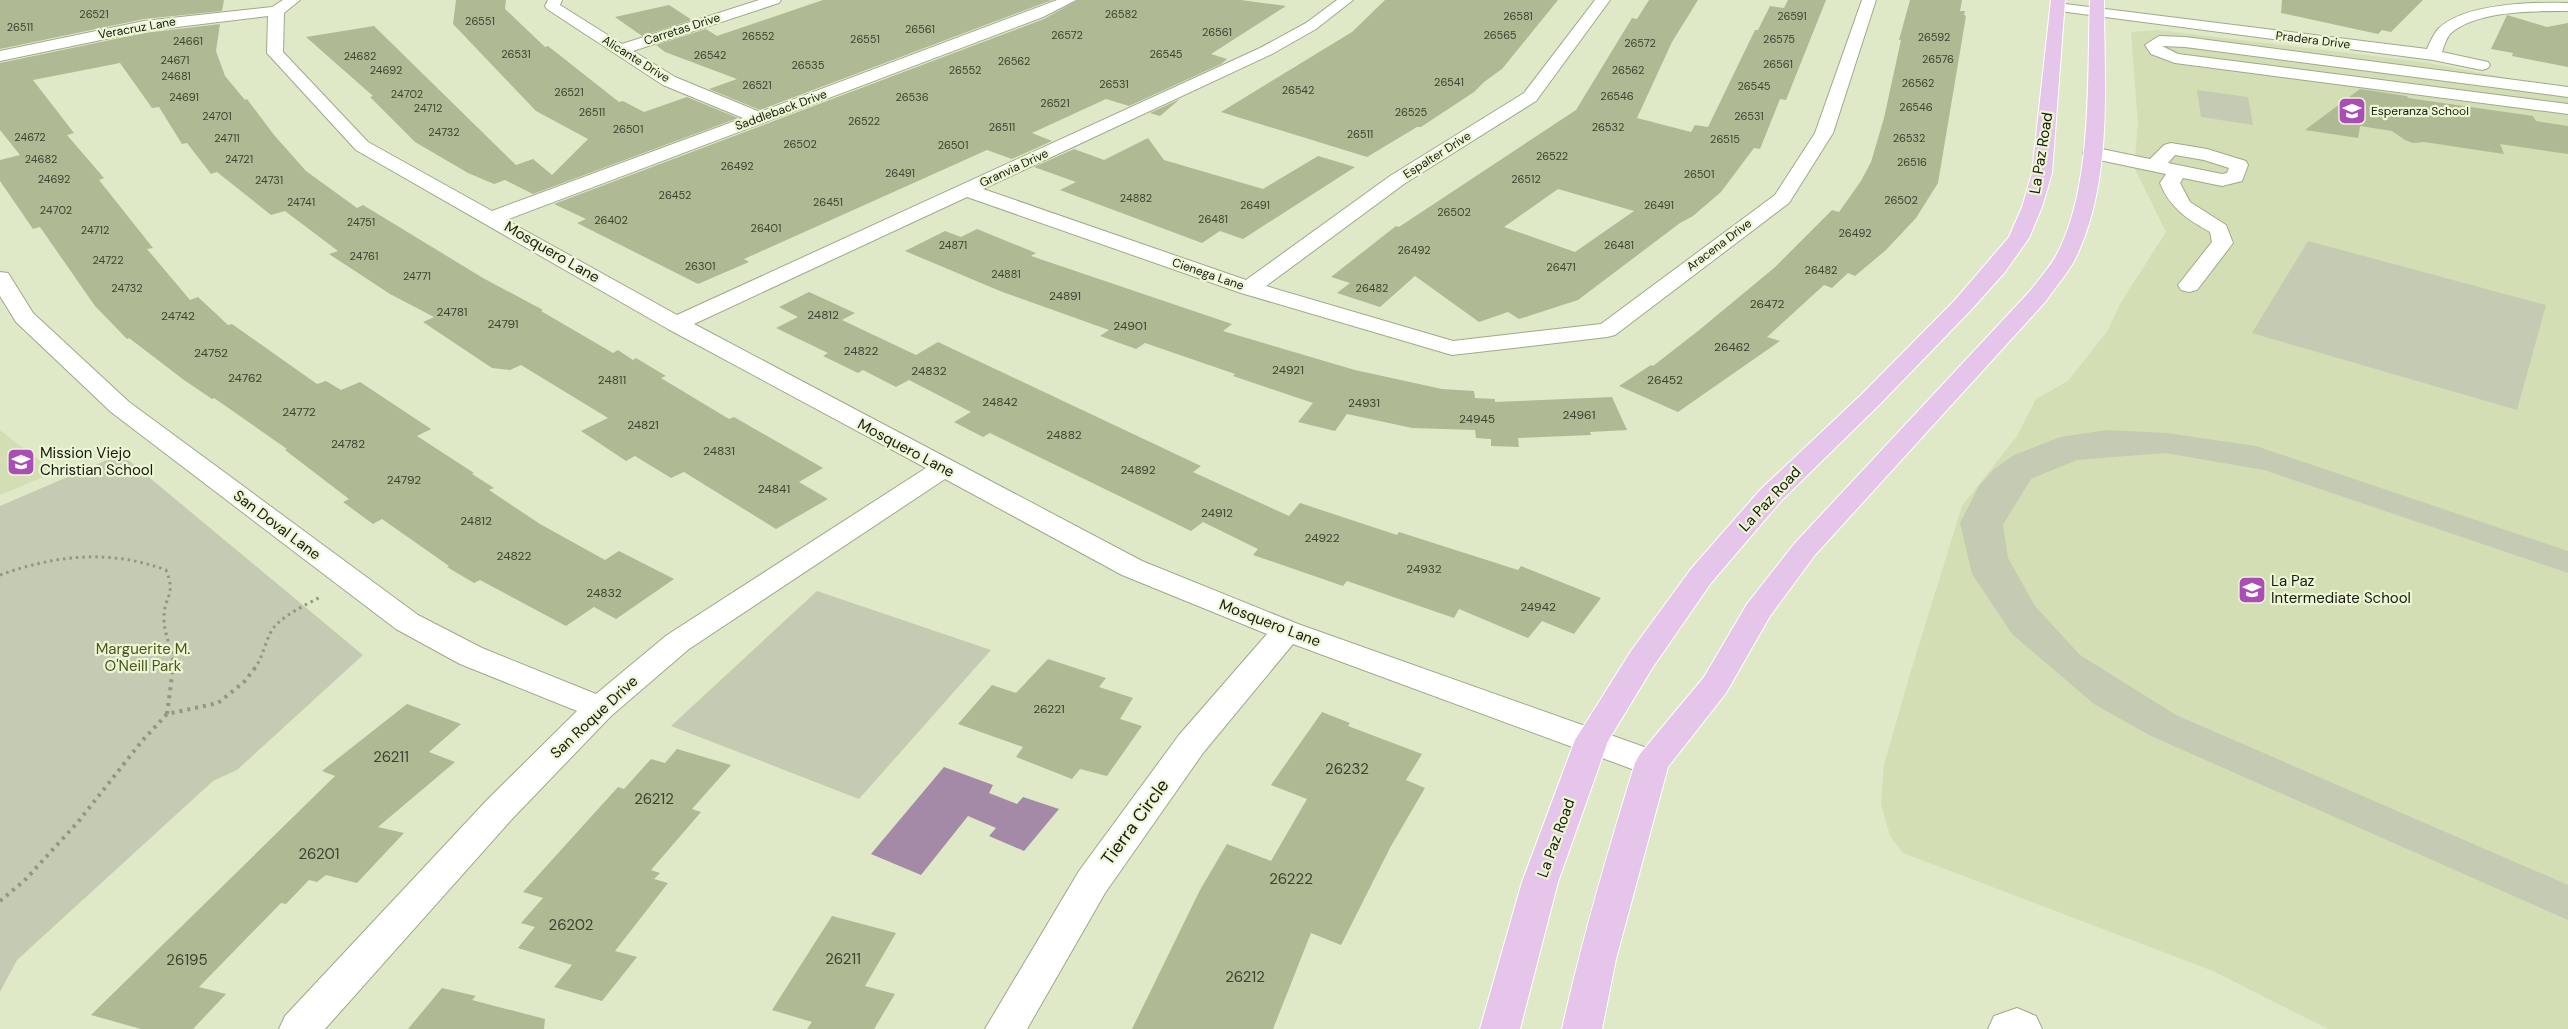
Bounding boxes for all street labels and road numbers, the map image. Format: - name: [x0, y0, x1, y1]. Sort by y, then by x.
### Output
- street label: Carretas Drive: [642, 9, 722, 49]
- street label: Veracruz Lane: [97, 13, 177, 43]
- street label: Pradera Drive: [2275, 27, 2351, 53]
- street label: Alicante Drive: [599, 32, 673, 86]
- street label: Saddleback Drive: [733, 86, 829, 134]
- street label: La Paz Road: [2025, 111, 2057, 195]
- street label: Espalter Drive: [1400, 128, 1474, 182]
- street label: Granvia Drive: [977, 145, 1051, 191]
- street label: Aracena Drive: [1683, 215, 1755, 275]
- street label: Mosquero Lane: [501, 217, 603, 287]
- street label: Cienega Lane: [1170, 254, 1246, 294]
- street label: Mosquero Lane: [854, 414, 958, 482]
- street label: La Paz Road: [1735, 462, 1805, 536]
- street label: San Doval Lane: [229, 486, 325, 564]
- street label: Mosquero Lane: [1217, 595, 1323, 651]
- street label: San Roque Drive: [546, 671, 642, 763]
- street label: Tierra Circle: [1096, 774, 1174, 870]
- street label: La Paz Road: [1533, 796, 1579, 880]

